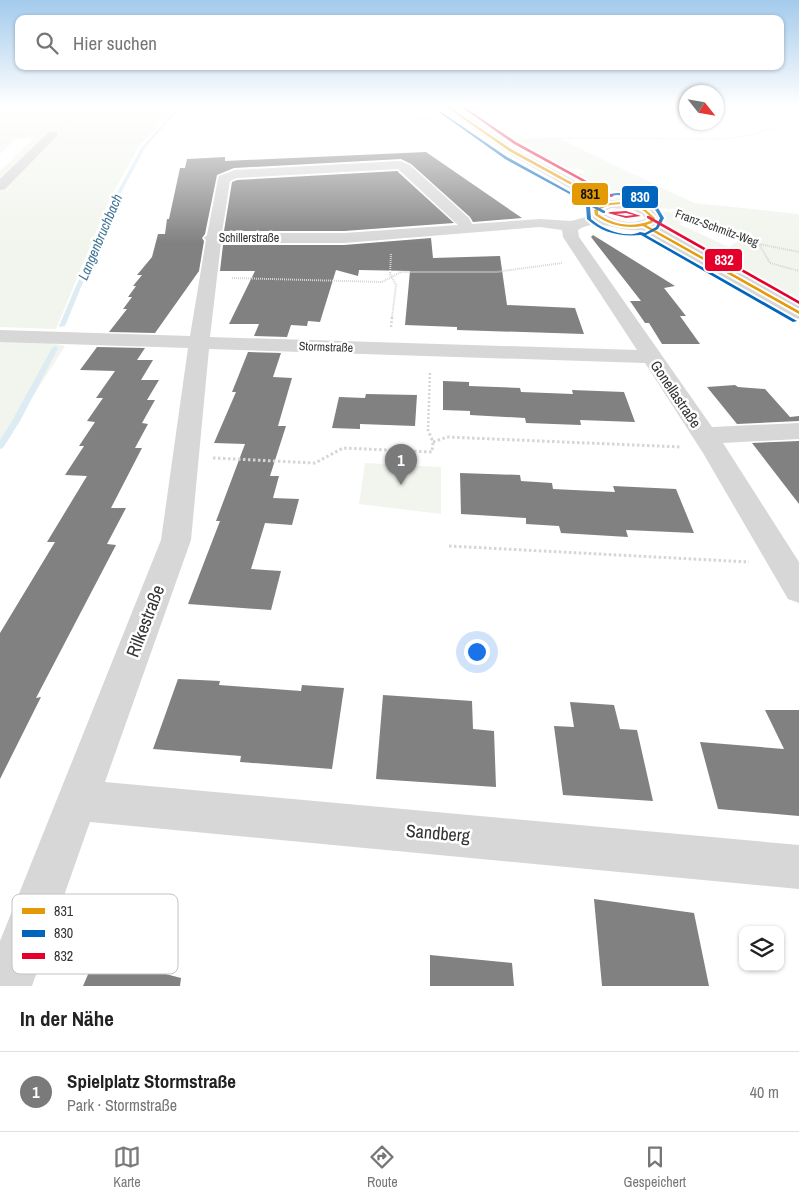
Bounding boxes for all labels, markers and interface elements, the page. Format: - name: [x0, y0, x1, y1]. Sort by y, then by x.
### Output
- search box: [15, 15, 784, 70]
- icon: search: [33, 29, 61, 57]
- text: Hier suchen: [73, 30, 157, 56]
- north arrow: [679, 85, 724, 130]
- line badge: 831: [571, 182, 609, 206]
- text: 831: [580, 185, 600, 203]
- line badge: 830: [621, 185, 659, 209]
- text: 830: [630, 188, 650, 206]
- water label: Langenbruchbach: [74, 191, 126, 283]
- street label: Franz-Schmitz-Weg: [673, 206, 761, 251]
- street label: Schillerstraße: [219, 230, 279, 246]
- line badge: 832: [704, 248, 743, 272]
- text: 832: [714, 251, 734, 269]
- street label: Stormstraße: [299, 338, 353, 356]
- street label: Gonellastraße: [646, 356, 706, 432]
- pin: 1: [385, 444, 417, 485]
- street label: Rilkestraße: [120, 581, 170, 661]
- your location: [464, 639, 490, 665]
- street label: Sandberg: [405, 818, 472, 848]
- legend: [12, 894, 178, 974]
- text: 831: [54, 902, 74, 920]
- text: 830: [54, 924, 73, 942]
- map controls: [739, 926, 784, 971]
- button: layers: [739, 926, 784, 971]
- text: 832: [54, 947, 73, 965]
- text: In der Nähe: [20, 1004, 114, 1033]
- text: Spielplatz Stormstraße: [67, 1068, 236, 1094]
- text: 1: [32, 1081, 40, 1103]
- text: 40 m: [750, 1081, 779, 1103]
- text: Park · Stormstraße: [67, 1094, 177, 1116]
- tab: Karte: [113, 1143, 141, 1191]
- tab: Route: [367, 1143, 398, 1191]
- tab: Gespeichert: [623, 1143, 686, 1191]

